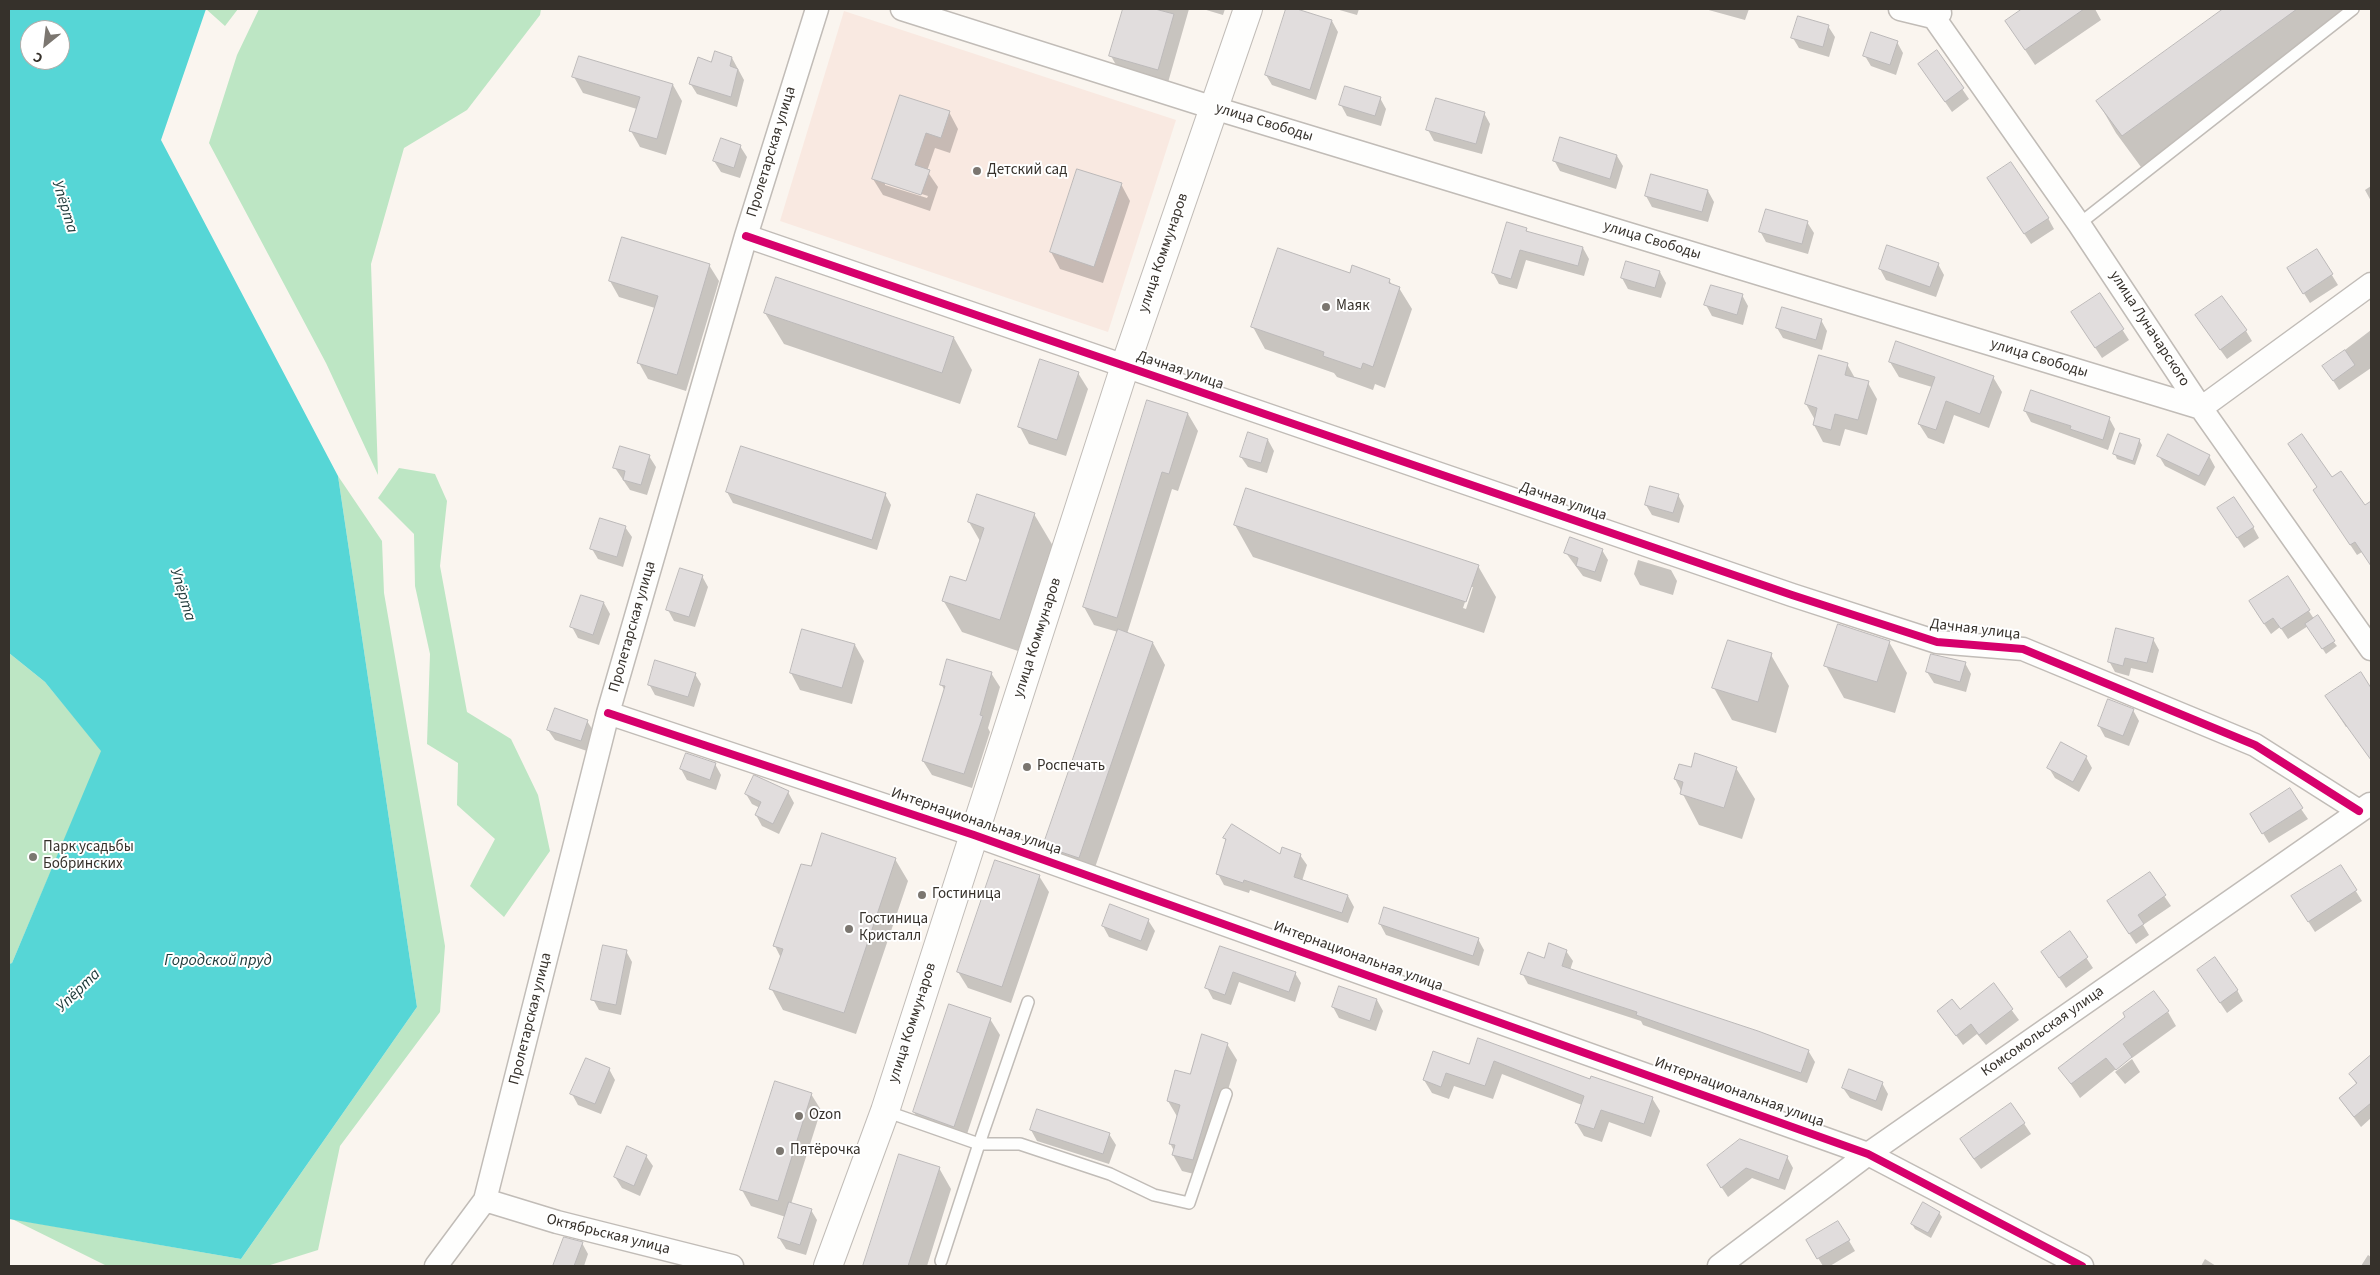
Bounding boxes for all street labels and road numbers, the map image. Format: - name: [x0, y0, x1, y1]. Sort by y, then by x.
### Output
- street label: Пролетарская улица: [744, 85, 800, 219]
- street label: улица Свободы: [1213, 100, 1315, 146]
- street label: улица Коммунаров: [1135, 191, 1193, 315]
- street label: улица Свободы: [1601, 218, 1703, 264]
- street label: улица Луначарского: [2105, 268, 2193, 390]
- street label: улица Свободы: [1988, 336, 2090, 382]
- street label: Дачная улица: [1134, 348, 1226, 394]
- street label: Дачная улица: [1517, 479, 1609, 525]
- street label: Пролетарская улица: [606, 559, 660, 695]
- street label: улица Коммунаров: [1010, 576, 1066, 700]
- street label: Дачная улица: [1929, 616, 2021, 644]
- street label: Интернациональная улица: [888, 784, 1064, 860]
- street label: Интернациональная улица: [1271, 918, 1445, 996]
- street label: Пролетарская улица: [506, 951, 556, 1087]
- street label: улица Коммунаров: [885, 961, 941, 1085]
- street label: Комсомольская улица: [1978, 983, 2108, 1081]
- street label: Интернациональная улица: [1652, 1054, 1826, 1132]
- street label: Октябрьская улица: [544, 1211, 672, 1259]

